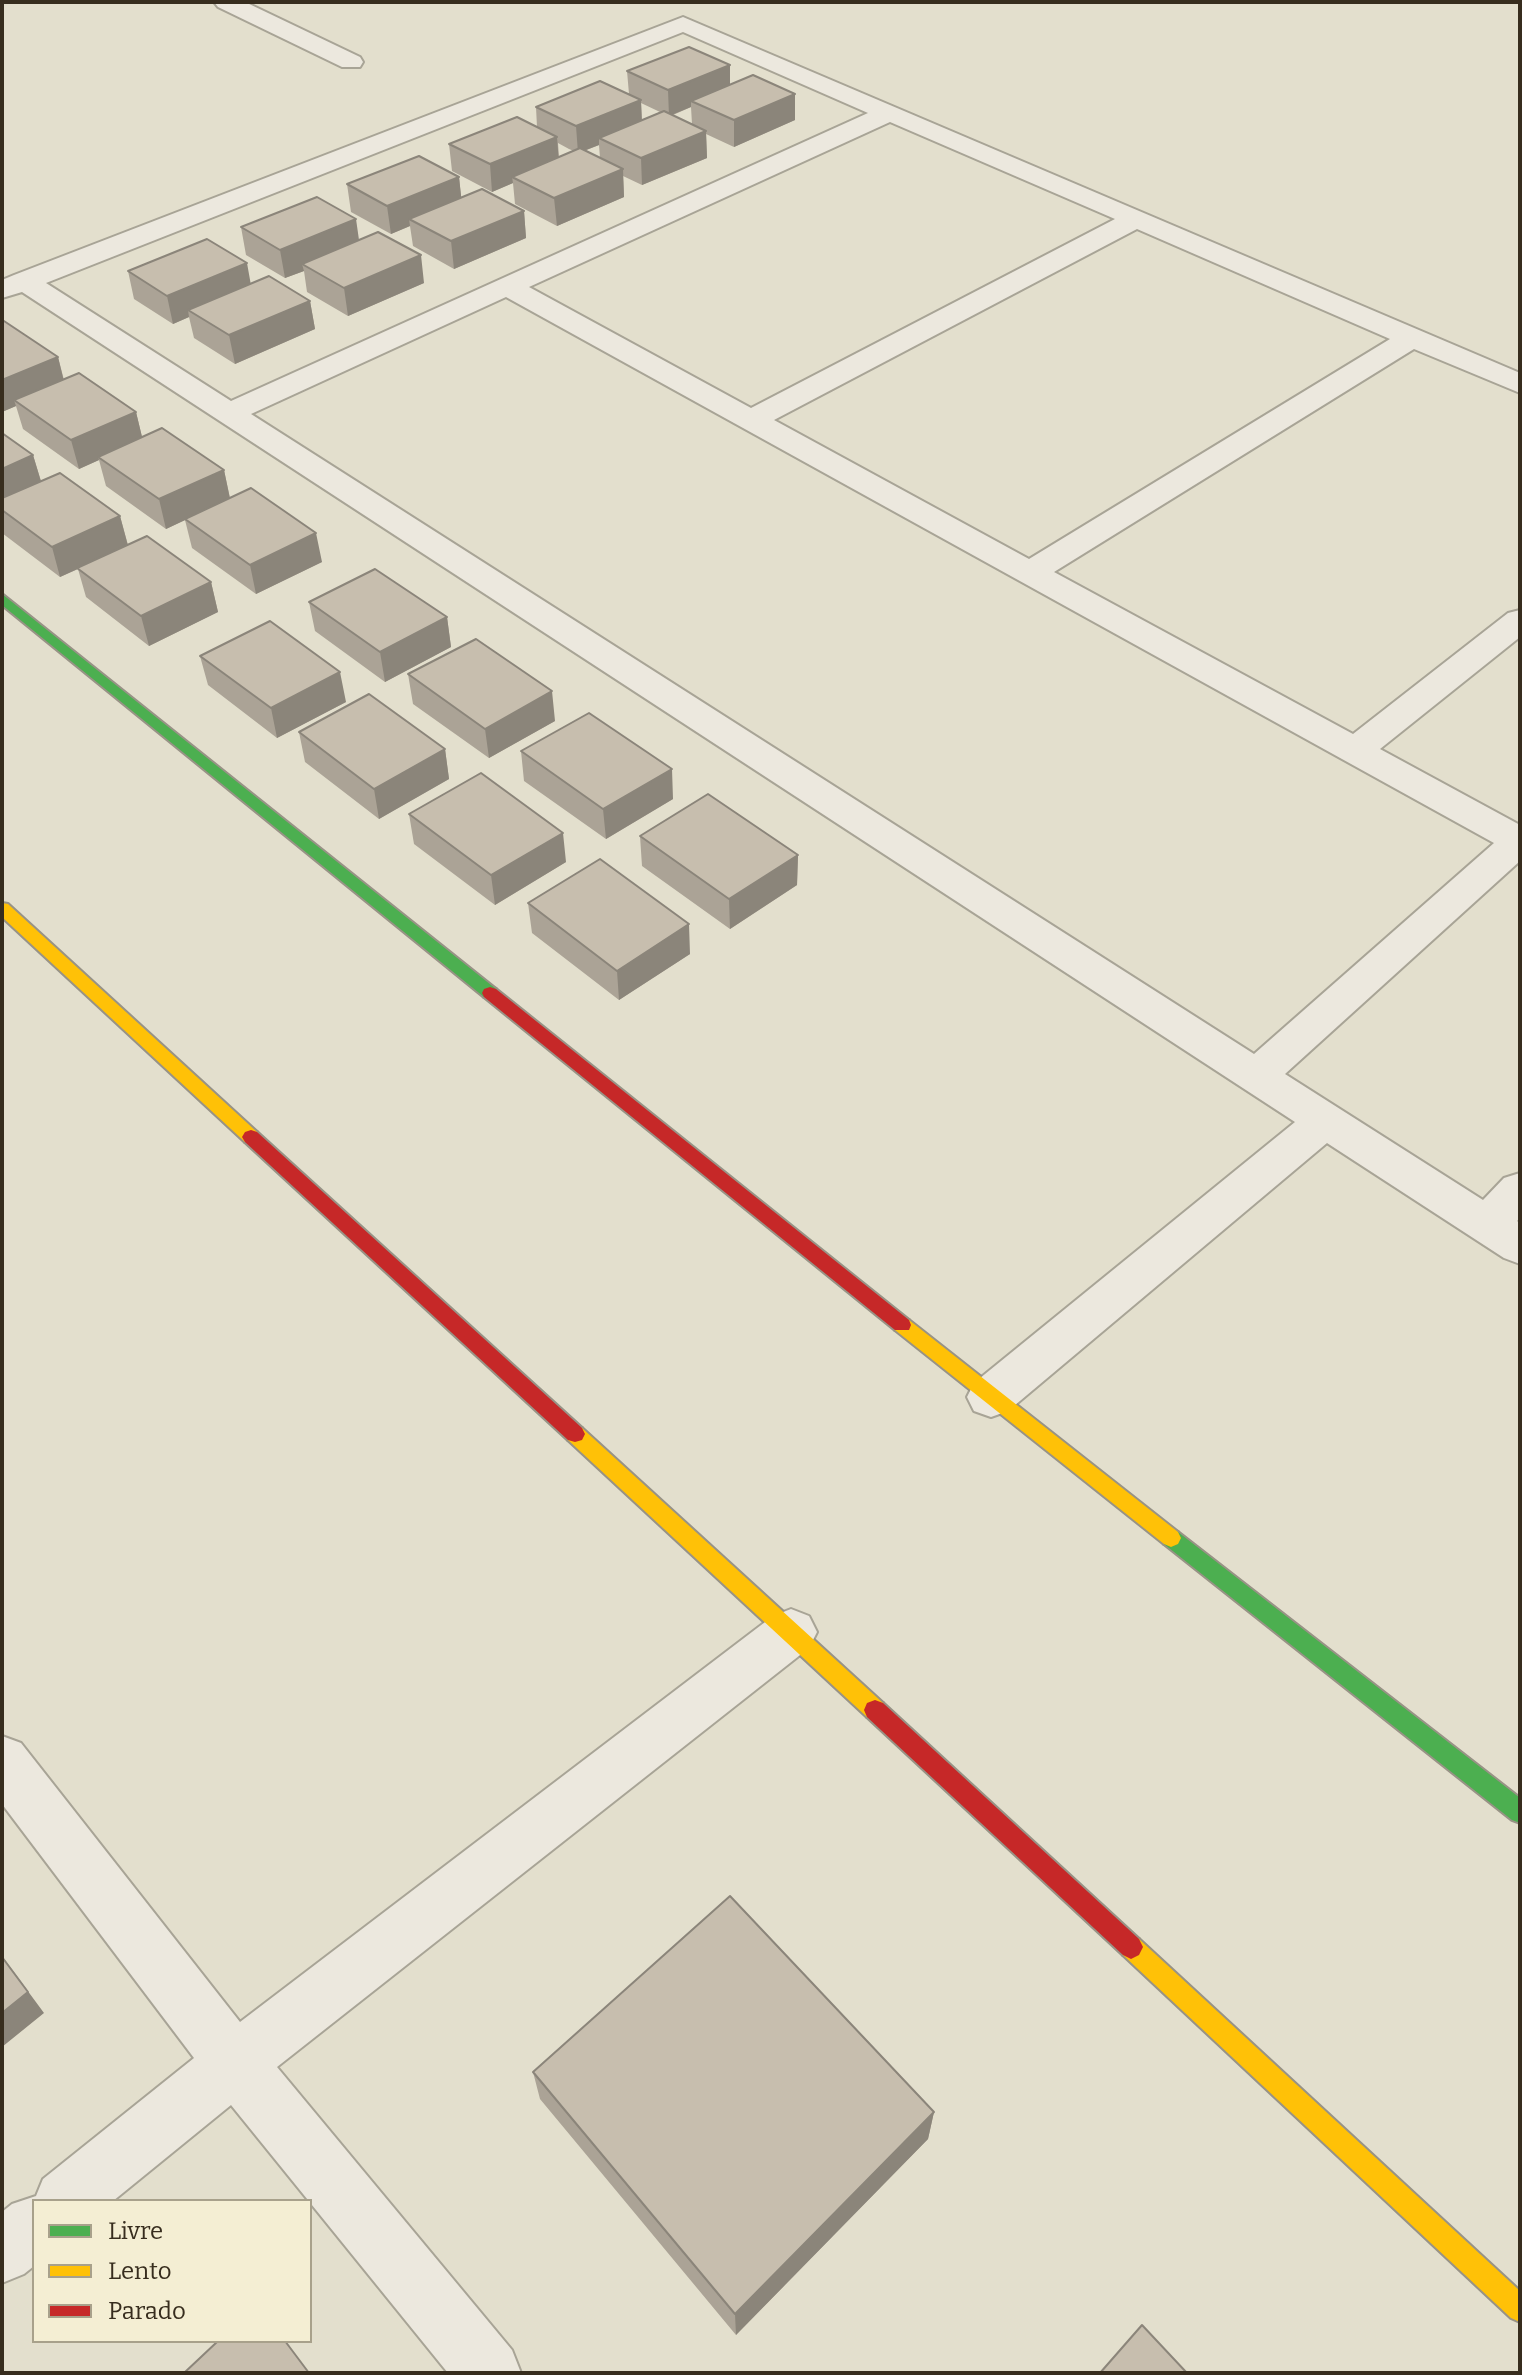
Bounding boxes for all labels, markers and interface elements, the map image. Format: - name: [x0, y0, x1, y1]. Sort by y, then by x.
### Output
- legend: [32, 2199, 312, 2343]
- text: Livre: [108, 2217, 163, 2245]
- text: Lento: [108, 2257, 171, 2285]
- text: Parado: [108, 2297, 186, 2325]

